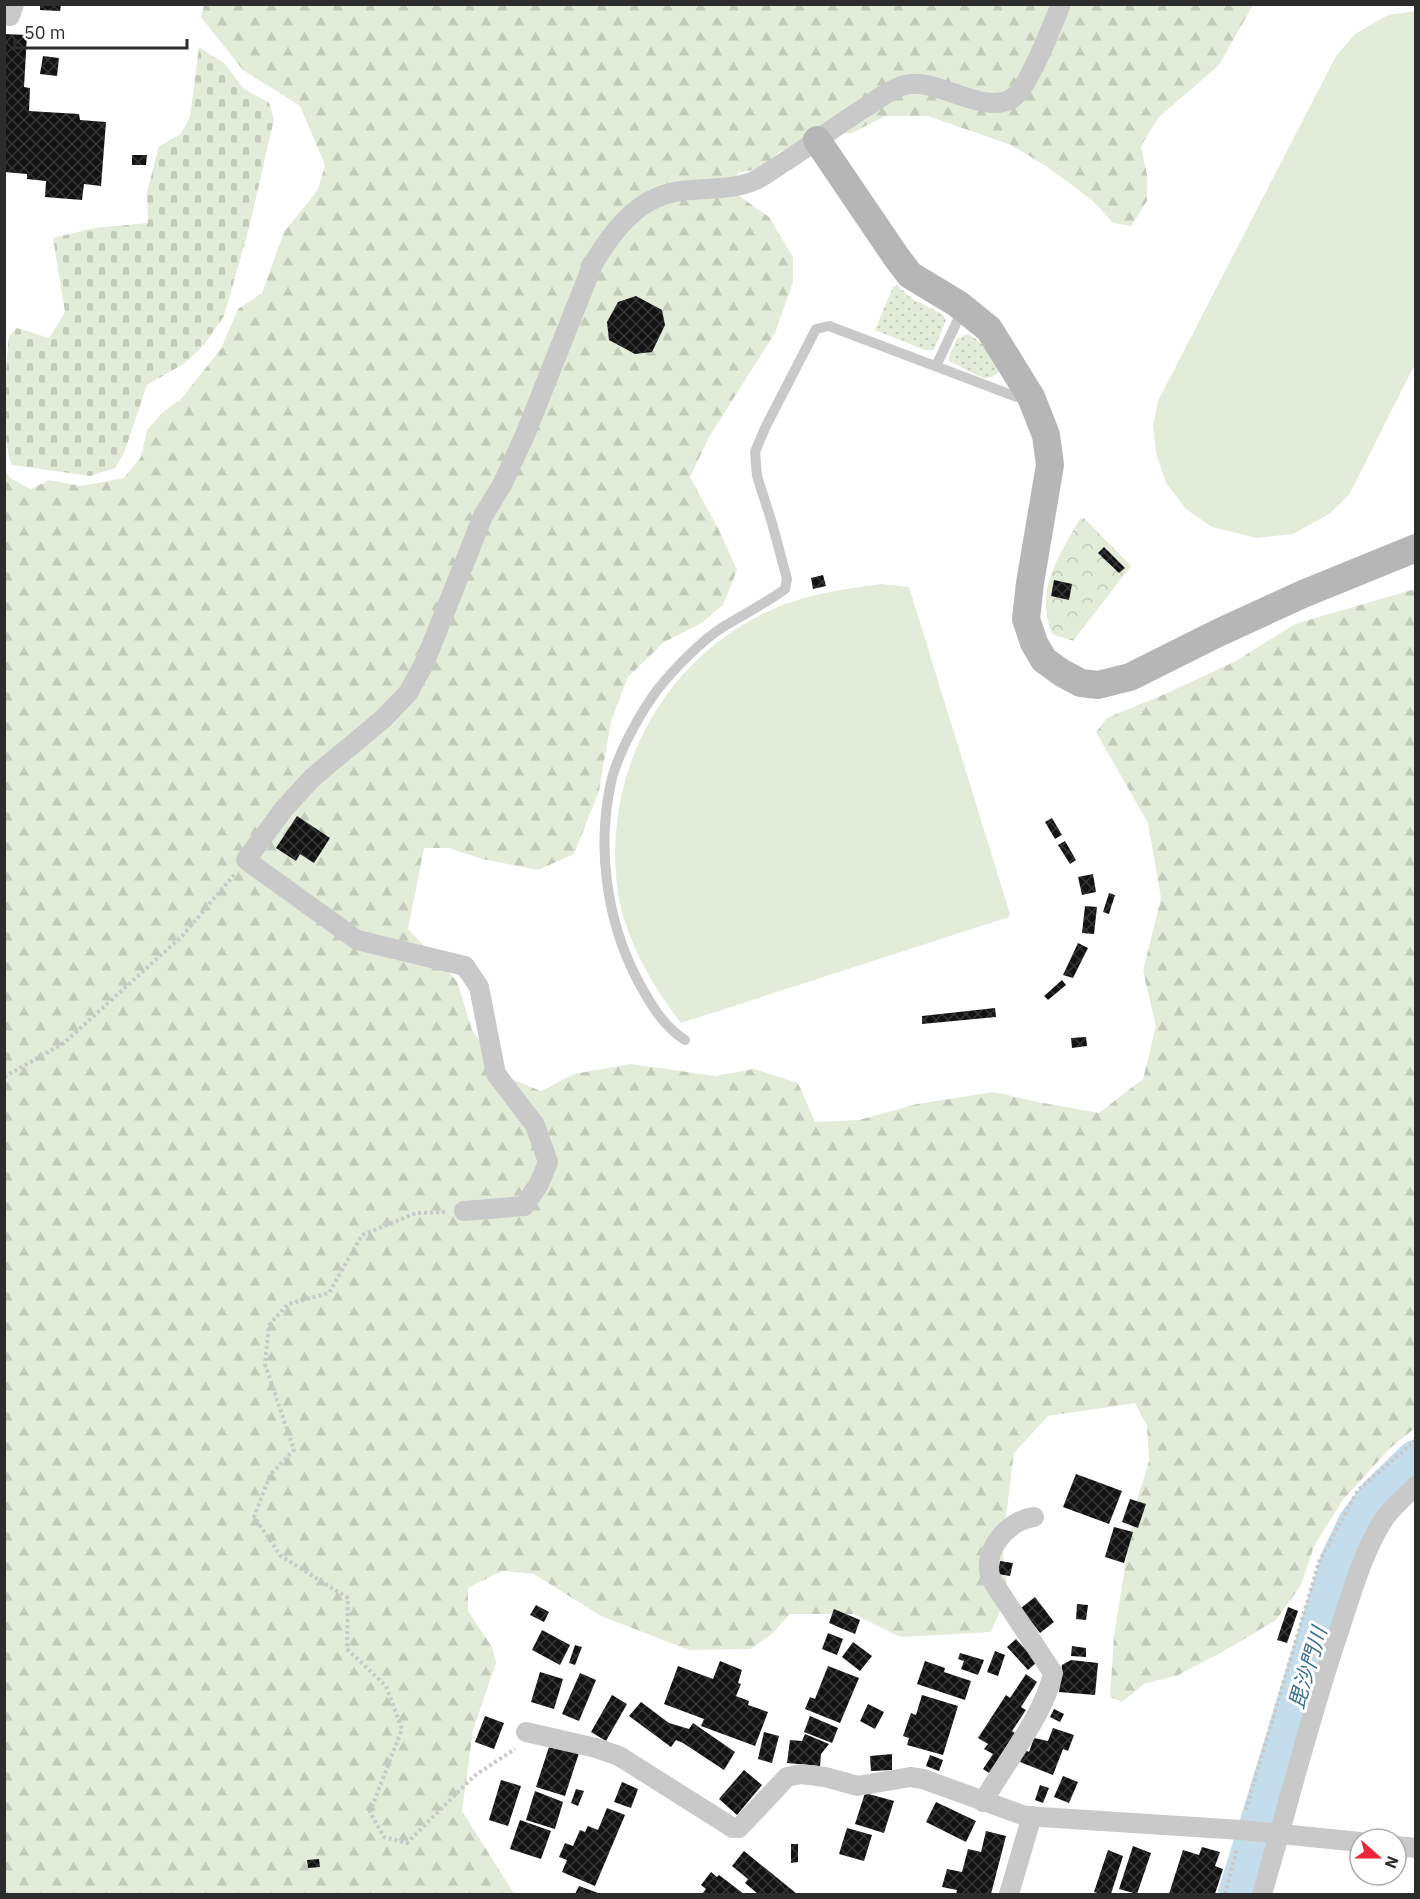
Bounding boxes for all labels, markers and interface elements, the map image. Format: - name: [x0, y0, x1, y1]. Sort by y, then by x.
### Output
- scale bar: [15, 12, 188, 50]
- text: 50 m: [24, 21, 66, 44]
- water label: 毘沙門川: [1281, 1622, 1333, 1712]
- north arrow: [1348, 1827, 1408, 1887]
- text: N: [1381, 1853, 1403, 1871]

